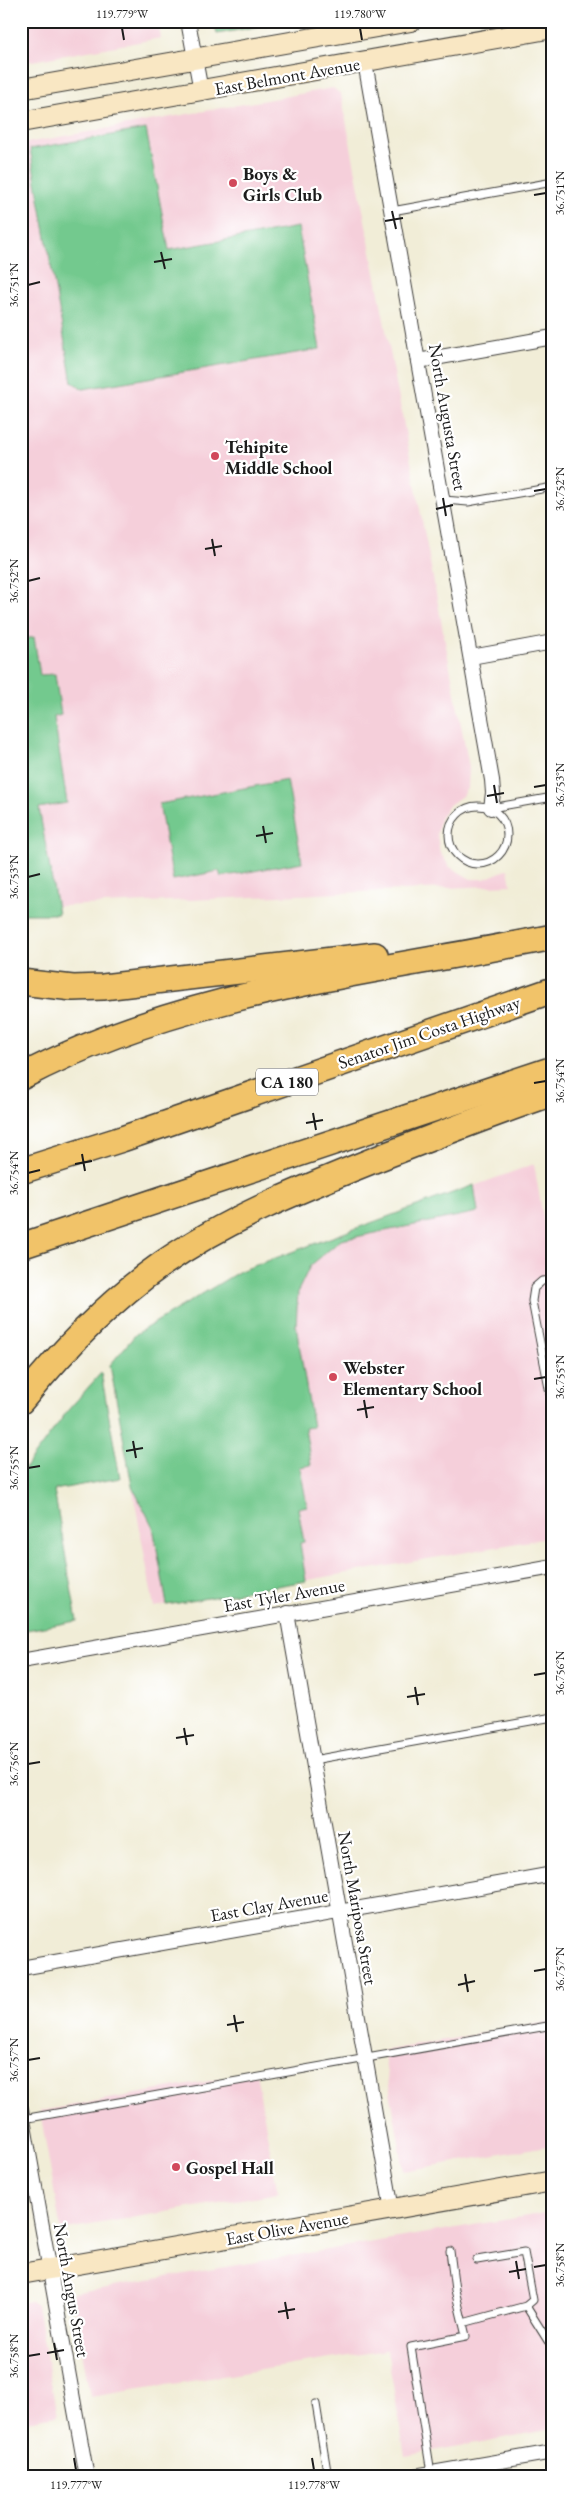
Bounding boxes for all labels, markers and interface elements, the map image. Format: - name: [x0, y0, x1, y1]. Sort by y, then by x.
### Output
- text: 119.779°W: [96, 6, 149, 22]
- text: 119.780°W: [334, 6, 387, 22]
- street label: East Belmont Avenue: [213, 52, 361, 100]
- place label: Boys & Girls Club: [243, 162, 322, 206]
- text: 36.751°N: [552, 170, 568, 215]
- marker: Boys & Girls Club: [227, 177, 239, 189]
- text: 36.751°N: [6, 262, 22, 307]
- street label: North Augusta Street: [424, 342, 472, 493]
- place label: Tehipite Middle School: [225, 435, 332, 479]
- marker: Tehipite Middle School: [209, 450, 221, 462]
- text: 36.752°N: [552, 466, 568, 511]
- text: 36.752°N: [6, 558, 22, 603]
- text: 36.753°N: [552, 762, 568, 807]
- text: 36.753°N: [6, 854, 22, 899]
- street label: Senator Jim Costa Highway: [335, 990, 523, 1074]
- text: 36.754°N: [552, 1058, 568, 1103]
- road number: CA 180: [256, 1068, 318, 1096]
- text: 36.754°N: [6, 1150, 22, 1195]
- text: 36.755°N: [552, 1354, 568, 1399]
- place label: Webster Elementary School: [343, 1356, 482, 1400]
- marker: Webster Elementary School: [327, 1371, 339, 1383]
- text: 36.755°N: [6, 1445, 22, 1490]
- street label: East Tyler Avenue: [222, 1573, 346, 1617]
- text: 36.756°N: [552, 1650, 568, 1695]
- text: 36.756°N: [6, 1741, 22, 1786]
- street label: North Mariposa Street: [333, 1829, 383, 1987]
- street label: East Clay Avenue: [208, 1883, 330, 1927]
- text: 36.757°N: [552, 1946, 568, 1991]
- text: 36.757°N: [6, 2037, 22, 2082]
- place label: Gospel Hall: [186, 2156, 274, 2179]
- marker: Gospel Hall: [170, 2161, 182, 2173]
- street label: East Olive Avenue: [224, 2206, 350, 2250]
- street label: North Angus Street: [49, 2221, 95, 2359]
- text: 36.758°N: [552, 2242, 568, 2287]
- text: 36.758°N: [6, 2333, 22, 2378]
- text: 119.777°W: [50, 2477, 103, 2493]
- text: 119.778°W: [288, 2477, 341, 2493]

